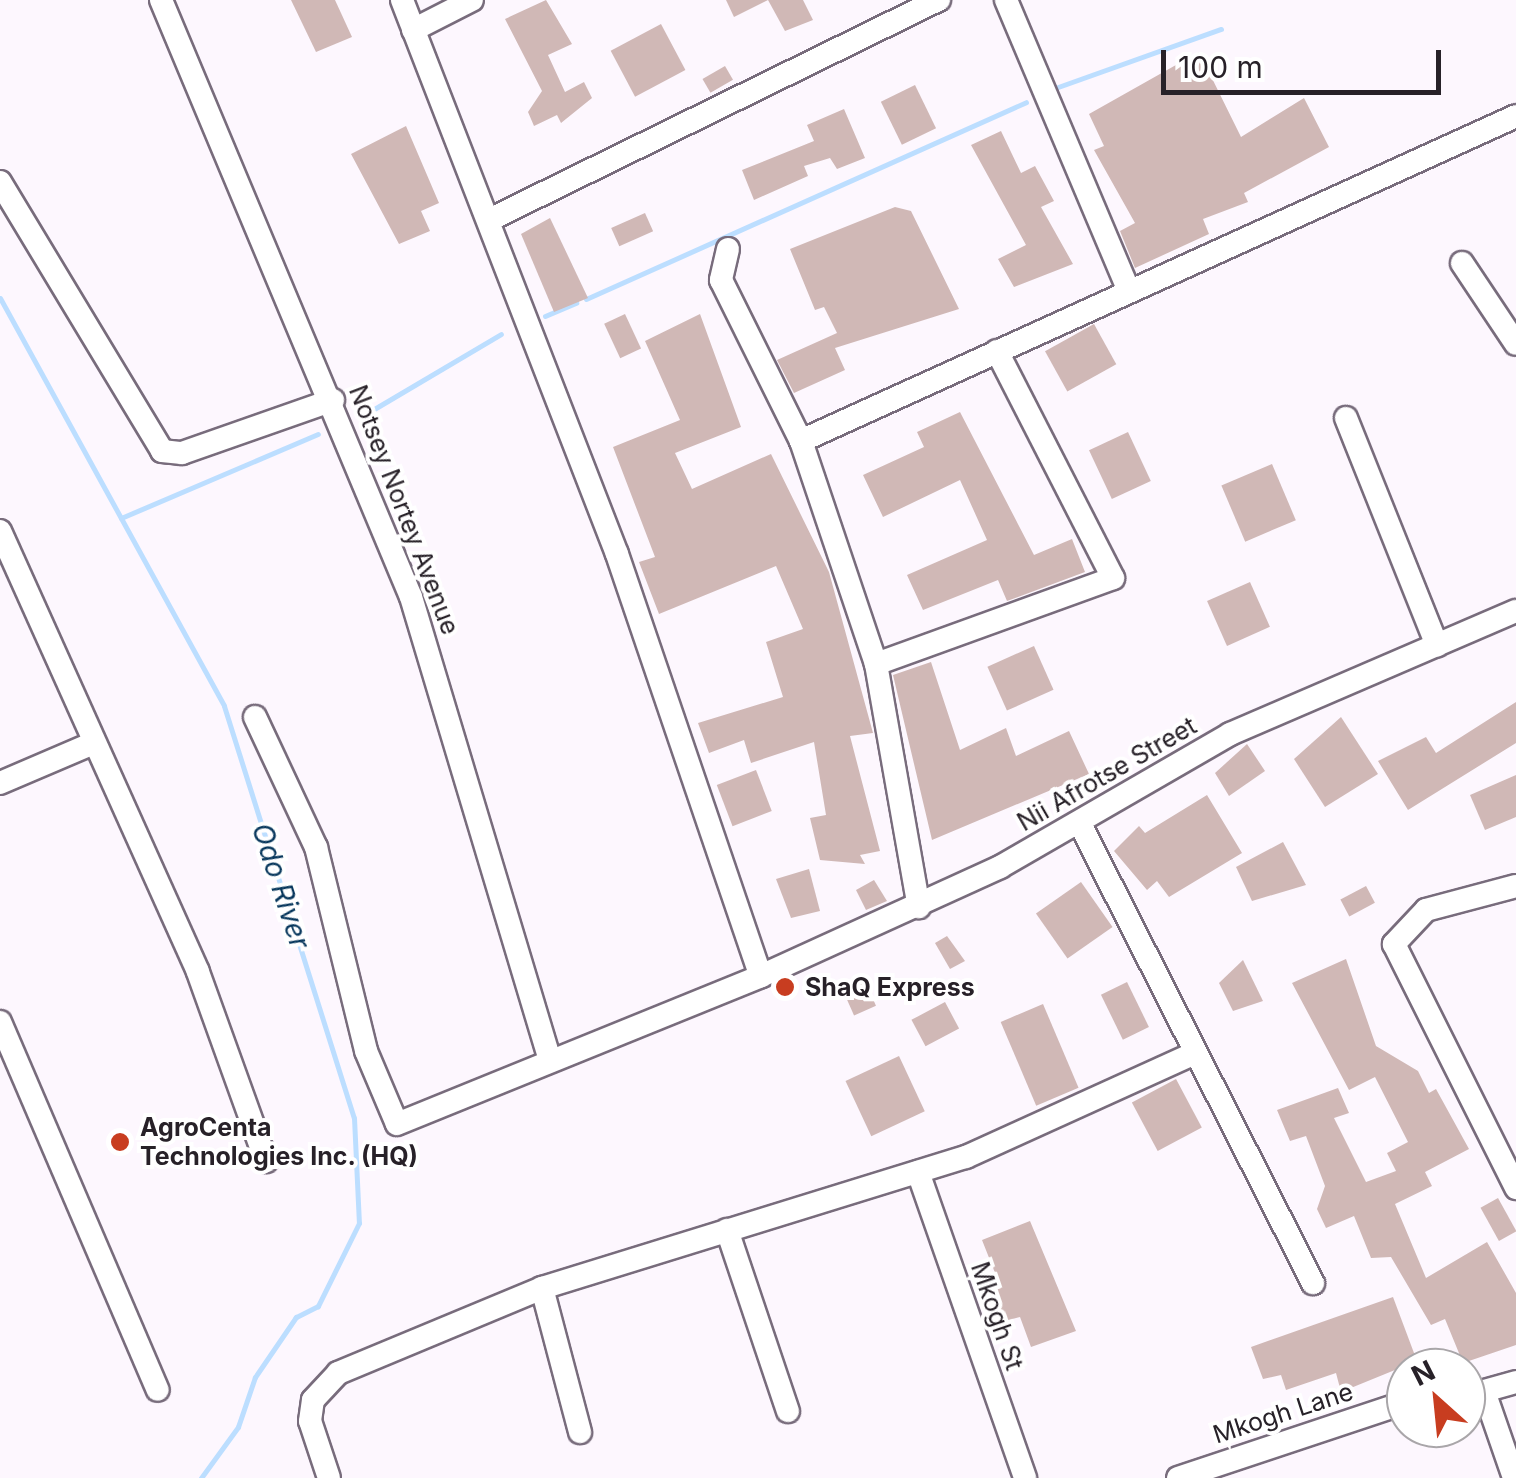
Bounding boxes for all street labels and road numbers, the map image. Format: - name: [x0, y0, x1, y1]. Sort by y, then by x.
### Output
- street label: Notsey Nortey Avenue: [343, 381, 465, 639]
- street label: Nii Afrotse Street: [1012, 711, 1202, 837]
- street label: Mkogh St: [965, 1258, 1029, 1374]
- street label: Mkogh Lane: [1209, 1376, 1357, 1450]

